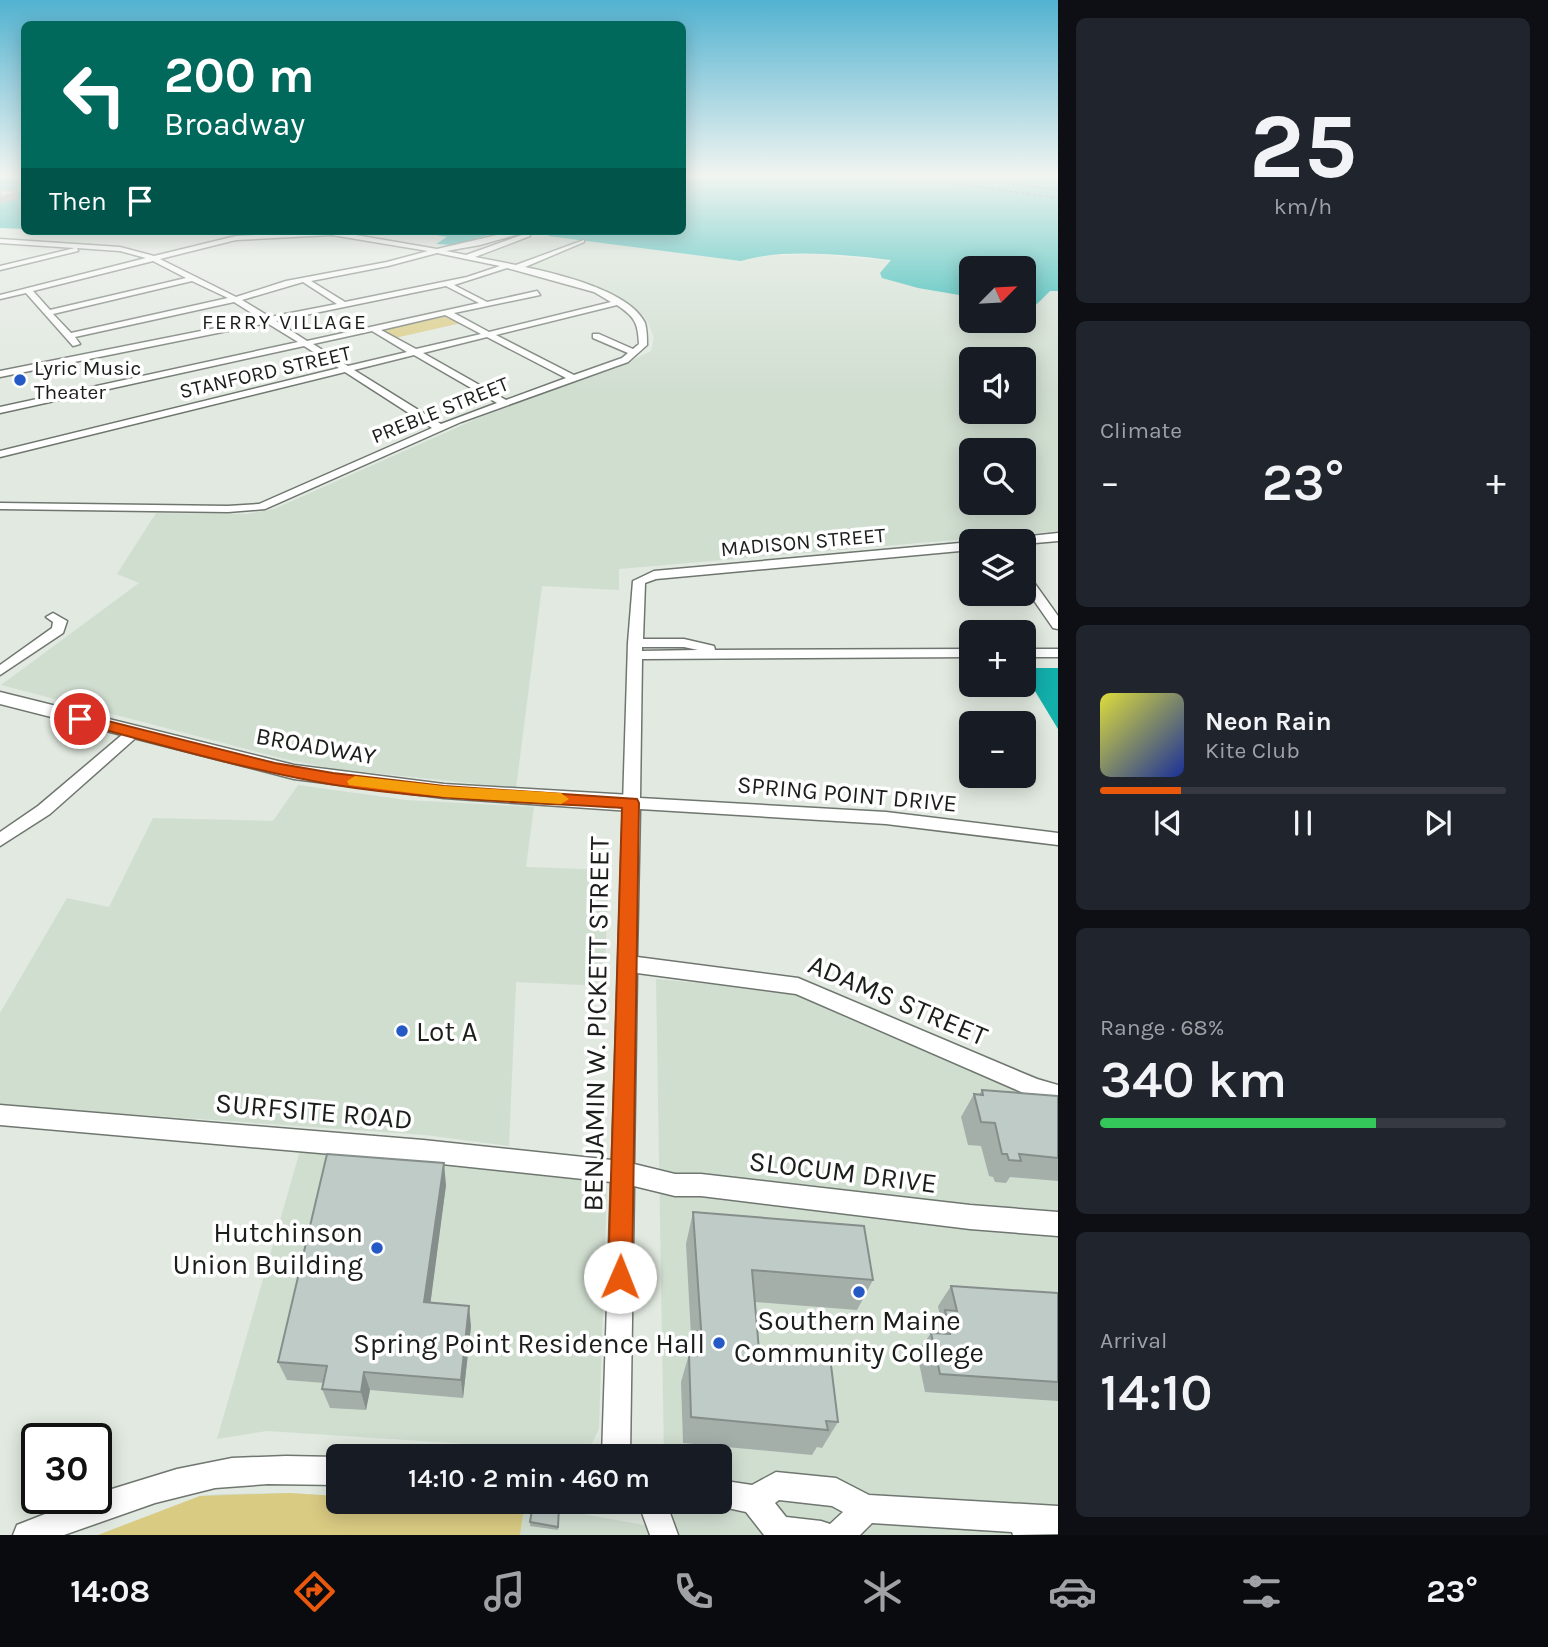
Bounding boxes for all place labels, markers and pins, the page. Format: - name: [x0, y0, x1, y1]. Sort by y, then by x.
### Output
- place label: Lyric Music Theater: [34, 356, 141, 404]
- marker: Lyric Music Theater: [12, 372, 28, 388]
- pin: [50, 689, 110, 749]
- place label: Lot A: [416, 1015, 478, 1048]
- marker: Lot A: [394, 1023, 410, 1039]
- place label: Hutchinson Union Building: [172, 1216, 363, 1281]
- marker: Hutchinson Union Building: [369, 1240, 385, 1256]
- marker: Southern Maine Community College: [851, 1284, 867, 1300]
- place label: Southern Maine Community College: [734, 1304, 984, 1369]
- place label: Spring Point Residence Hall: [353, 1327, 705, 1360]
- marker: Spring Point Residence Hall: [711, 1335, 727, 1351]

